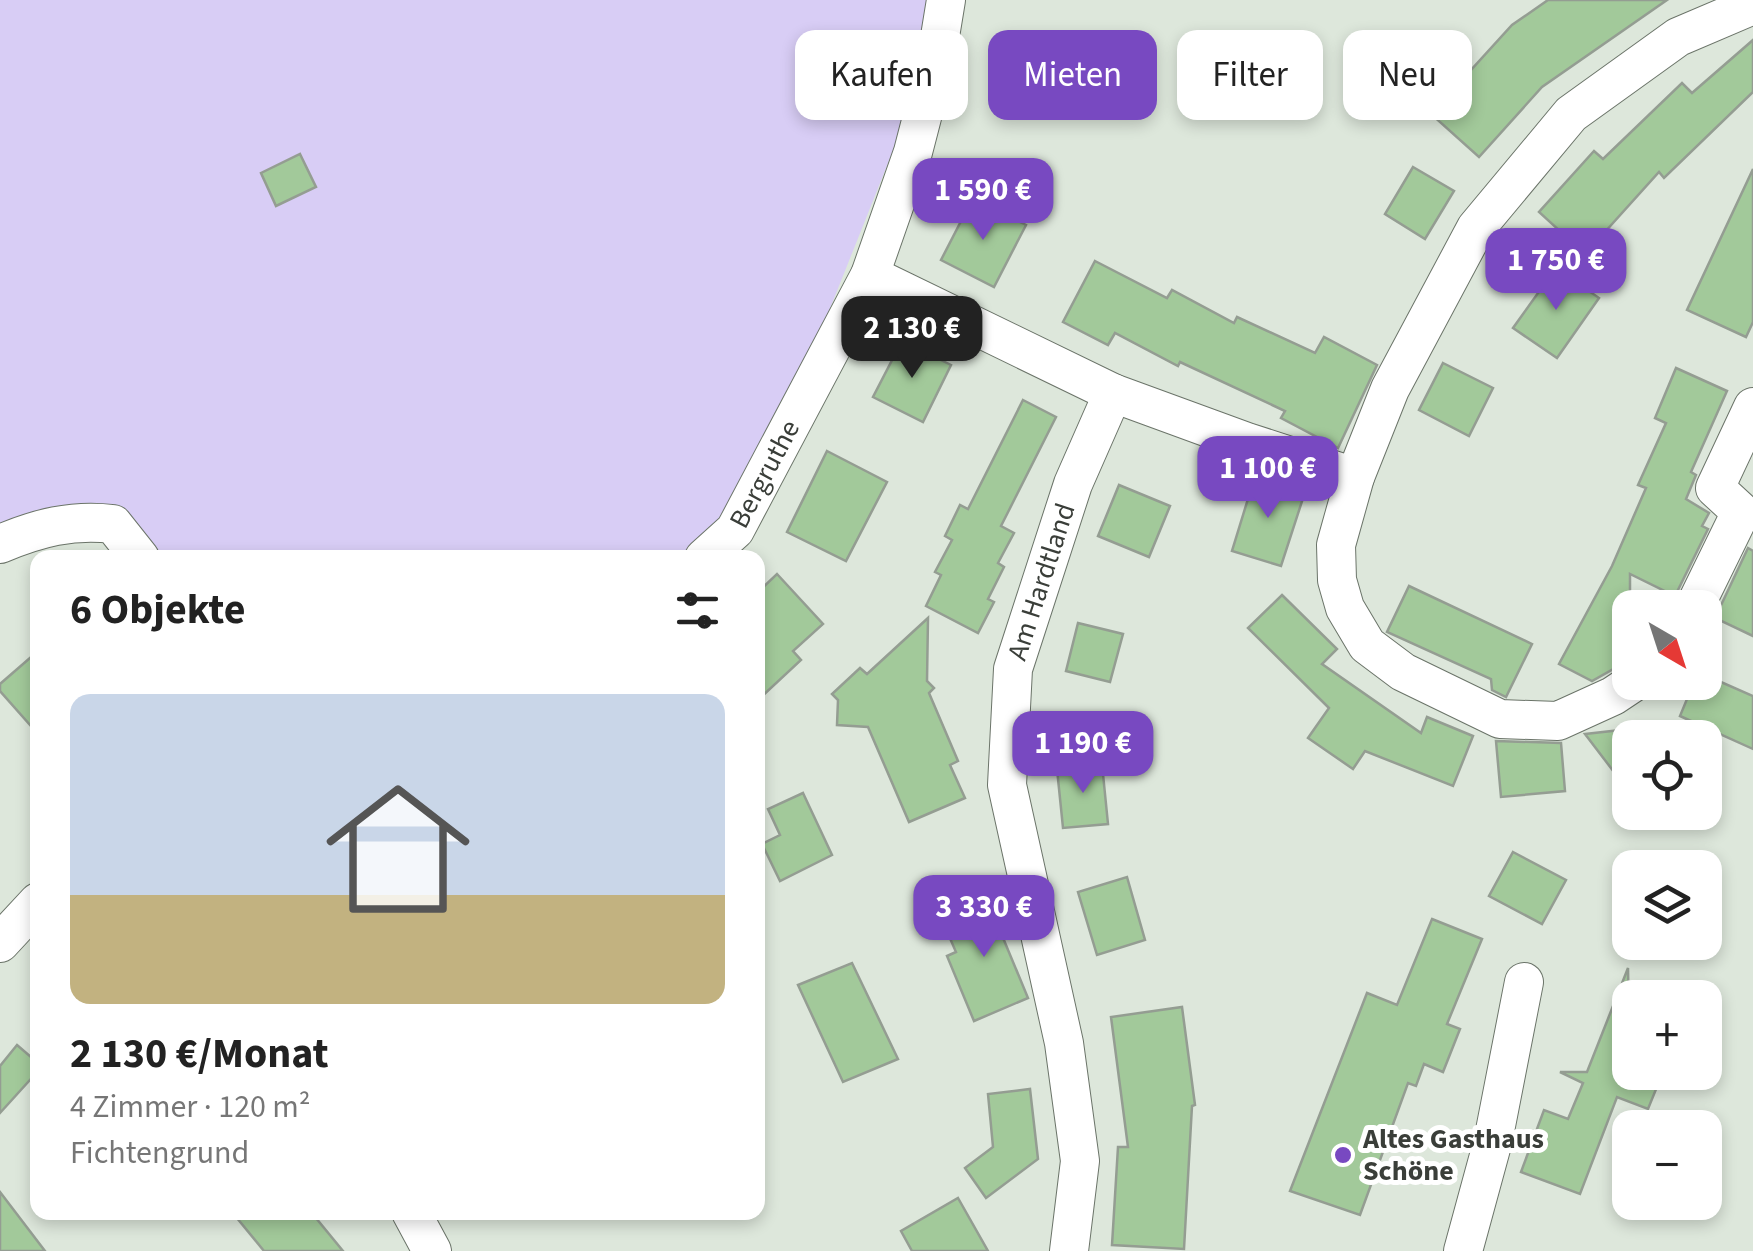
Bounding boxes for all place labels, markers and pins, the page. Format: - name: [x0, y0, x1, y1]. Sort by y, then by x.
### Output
- pin: 1 590 €: [891, 158, 1075, 243]
- pin: 1 750 €: [1464, 228, 1648, 313]
- pin: 2 130 €: [820, 296, 1004, 381]
- pin: 1 100 €: [1176, 436, 1360, 521]
- pin: 1 190 €: [991, 711, 1175, 796]
- pin: 3 330 €: [892, 875, 1076, 960]
- place label: Altes Gasthaus Schöne: [1362, 1119, 1544, 1191]
- marker: Altes Gasthaus Schöne: [1332, 1144, 1354, 1166]

